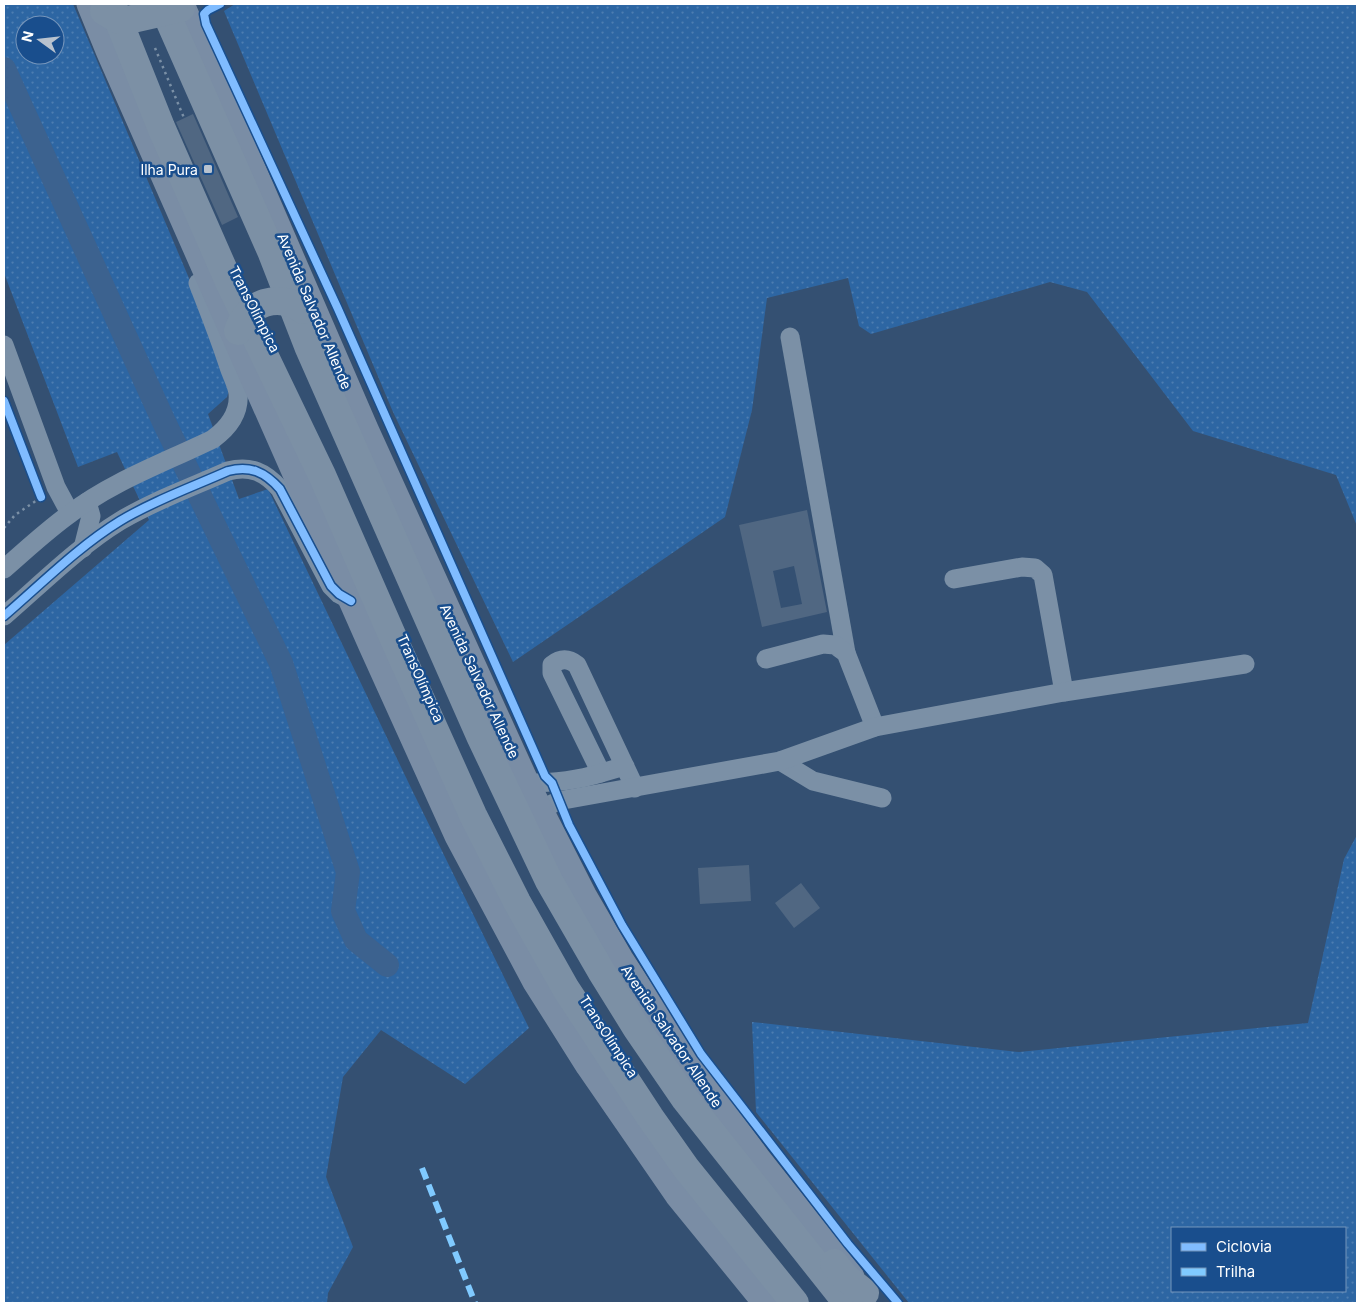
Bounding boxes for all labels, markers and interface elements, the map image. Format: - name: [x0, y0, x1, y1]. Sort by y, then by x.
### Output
- north arrow: [15, 15, 65, 65]
- text: N: [17, 29, 37, 44]
- place label: Ilha Pura: [140, 161, 198, 178]
- marker: Ilha Pura: [202, 163, 214, 175]
- street label: Avenida Salvador Allende: [274, 230, 356, 392]
- street label: TransOlímpica: [226, 263, 284, 355]
- street label: Avenida Salvador Allende: [437, 601, 523, 761]
- street label: TransOlímpica: [394, 631, 448, 725]
- street label: Avenida Salvador Allende: [618, 962, 726, 1110]
- street label: TransOlímpica: [576, 992, 642, 1080]
- legend: [1171, 1227, 1346, 1292]
- text: Ciclovia: [1216, 1237, 1272, 1256]
- text: Trilha: [1216, 1262, 1255, 1281]

